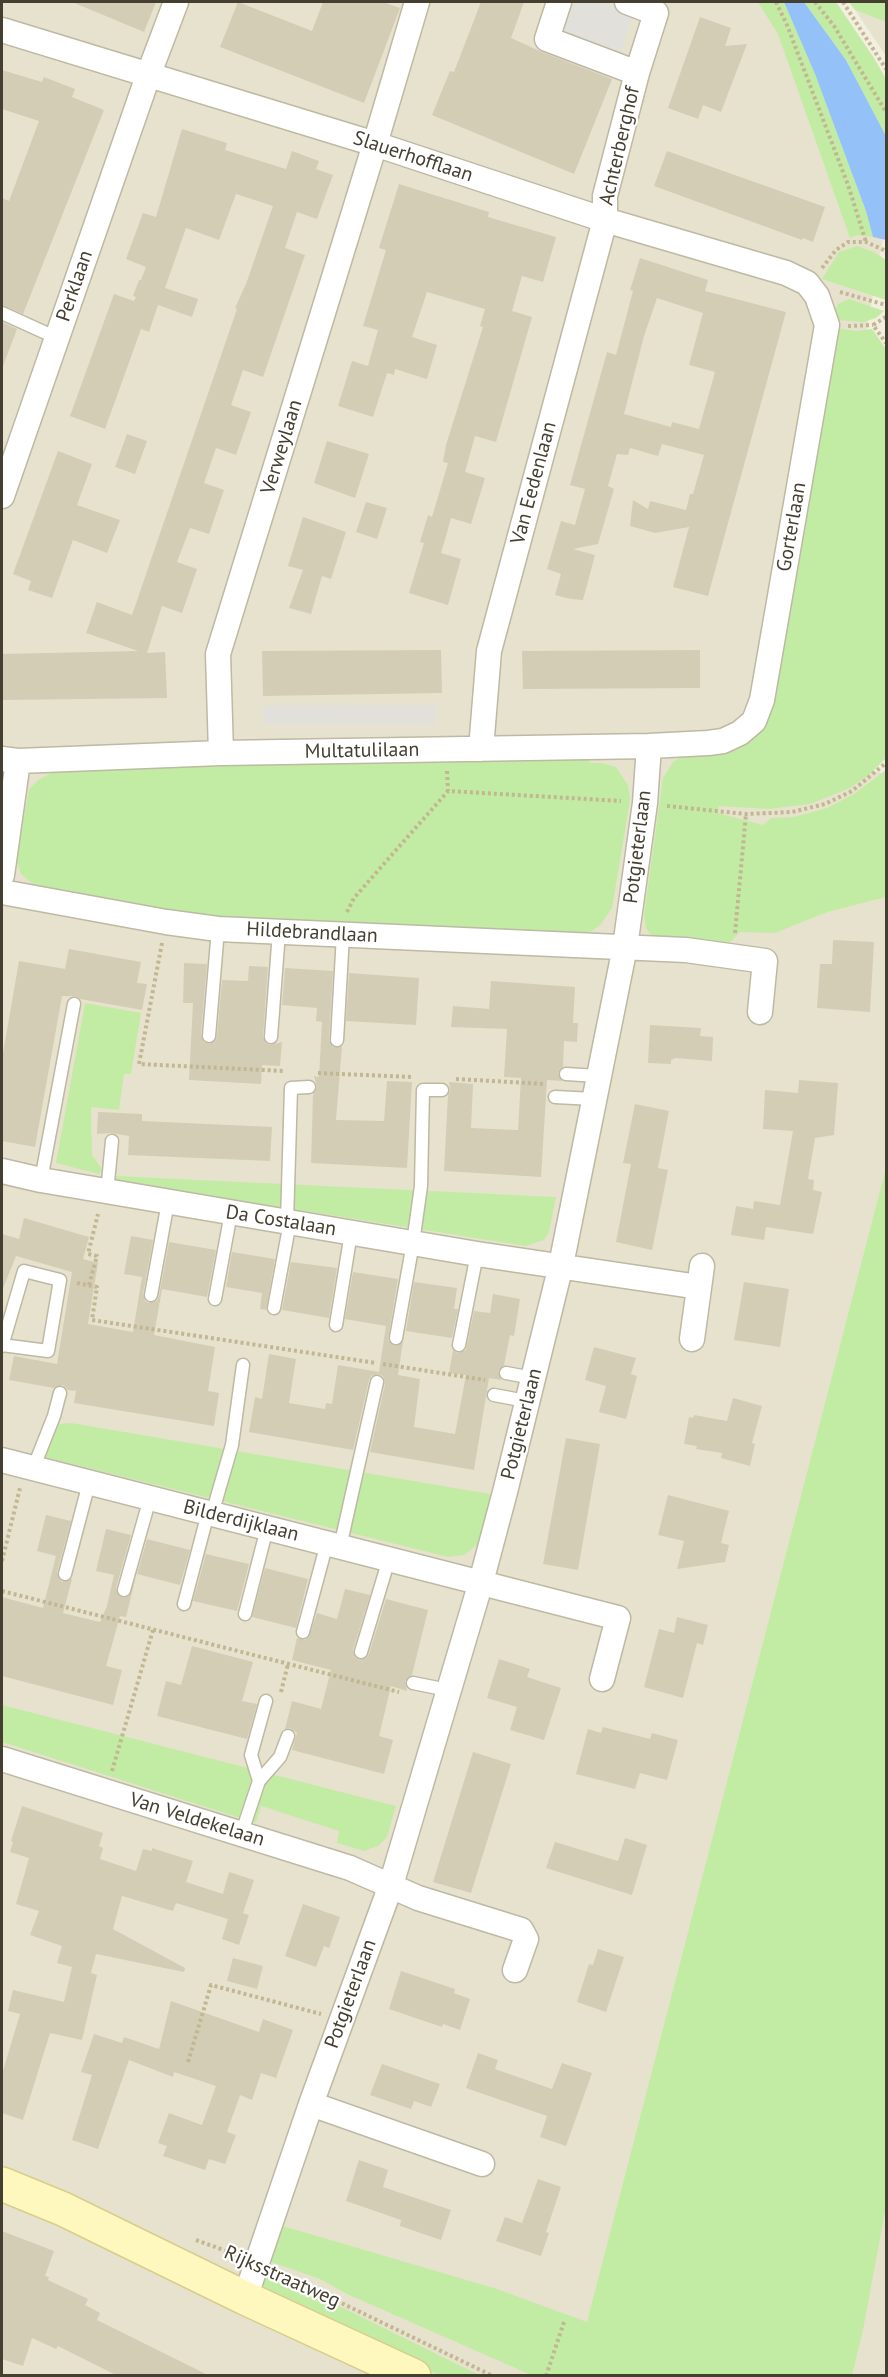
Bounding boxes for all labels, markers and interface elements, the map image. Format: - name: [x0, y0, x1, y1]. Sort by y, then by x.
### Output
- street label: Achterberghof: [595, 84, 645, 208]
- street label: Slauerhofflaan: [350, 126, 476, 188]
- street label: Perklaan: [52, 247, 98, 325]
- street label: Verweylaan: [256, 397, 308, 497]
- street label: Van Eedenlaan: [506, 419, 562, 547]
- street label: Gorterlaan: [772, 480, 812, 574]
- street label: Multatulilaan: [305, 738, 419, 764]
- street label: Potgieterlaan: [619, 789, 657, 905]
- street label: Hildebrandlaan: [246, 918, 378, 948]
- street label: Da Costalaan: [224, 1200, 338, 1242]
- street label: Potgieterlaan: [497, 1366, 547, 1482]
- street label: Bilderdijklaan: [181, 1495, 301, 1547]
- street label: Van Veldekelaan: [127, 1788, 267, 1852]
- street label: Potgieterlaan: [320, 1936, 382, 2052]
- street label: Rijksstraatweg: [220, 2241, 344, 2313]

